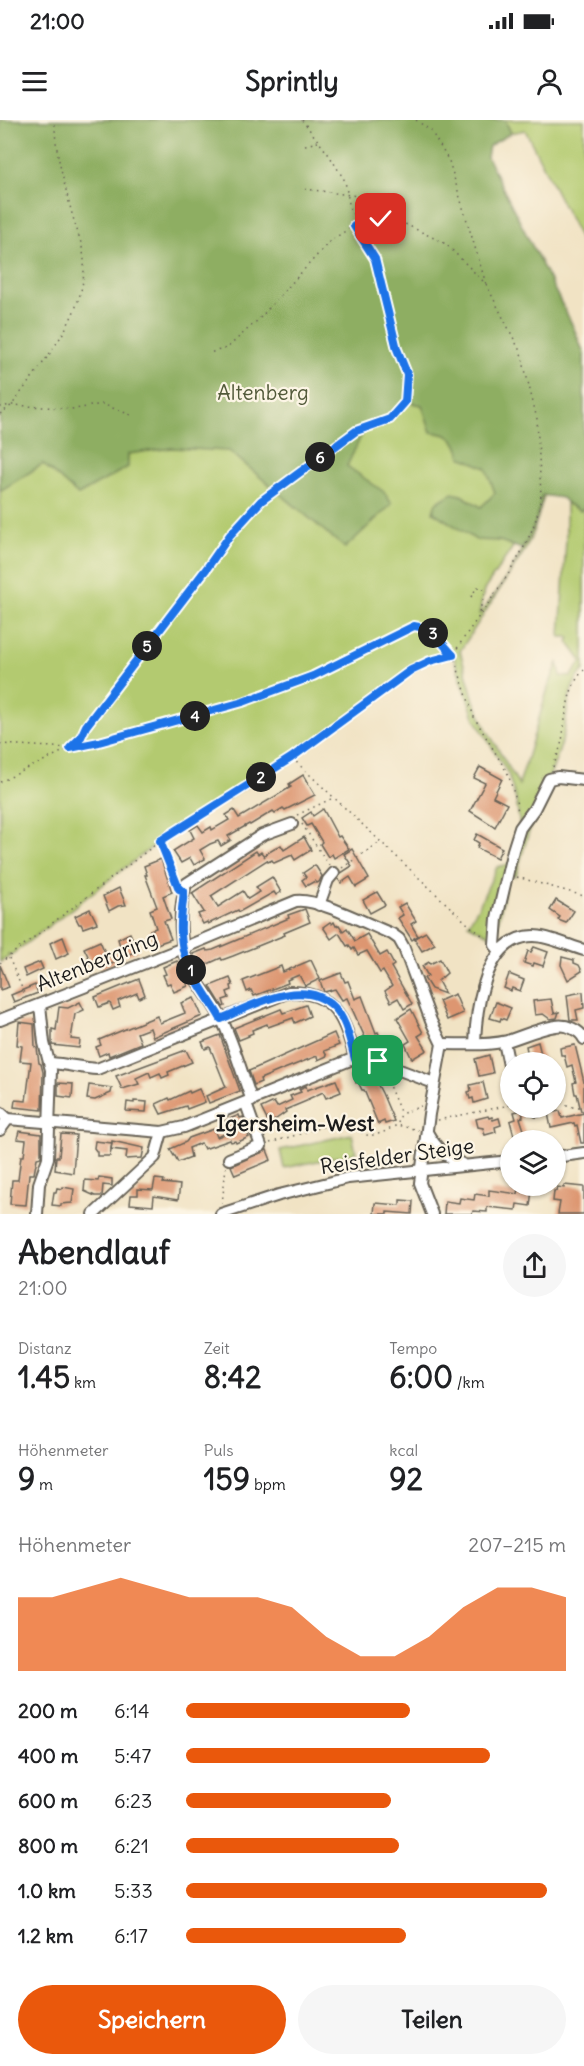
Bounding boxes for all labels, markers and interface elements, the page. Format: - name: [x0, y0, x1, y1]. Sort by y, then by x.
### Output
- text: 21:00: [30, 7, 85, 35]
- text: Sprintly: [245, 64, 339, 98]
- icon: menu: [18, 65, 51, 98]
- icon: person: [533, 65, 566, 98]
- pin: [355, 193, 406, 244]
- icon: check: [364, 202, 397, 235]
- park label: Altenberg: [217, 379, 309, 406]
- pin: 6: [305, 442, 335, 472]
- text: 6: [315, 447, 325, 467]
- pin: 3: [418, 618, 448, 648]
- text: 3: [428, 623, 438, 643]
- pin: 5: [132, 631, 162, 661]
- text: 5: [142, 636, 152, 656]
- pin: 4: [180, 701, 210, 731]
- text: 4: [190, 706, 200, 726]
- pin: 2: [246, 762, 276, 792]
- text: 2: [257, 767, 265, 787]
- street label: Altenbergring: [32, 924, 162, 998]
- pin: 1: [176, 955, 206, 985]
- text: 1: [188, 960, 194, 980]
- pin: [352, 1035, 403, 1086]
- icon: arrive: [361, 1044, 394, 1077]
- map controls: [500, 1052, 566, 1196]
- button: locate: [500, 1052, 566, 1118]
- district label: Igersheim-West: [216, 1109, 375, 1137]
- button: layers: [500, 1130, 566, 1196]
- street label: Reisfelder Steige: [318, 1132, 476, 1180]
- text: Abendlauf: [18, 1231, 170, 1273]
- button: share: [503, 1234, 566, 1297]
- text: 21:00: [18, 1275, 68, 1300]
- text: Distanz: [18, 1338, 72, 1358]
- text: Zeit: [204, 1338, 230, 1358]
- text: Tempo: [389, 1338, 437, 1358]
- text: 1.45: [18, 1358, 70, 1396]
- text: 8:42: [204, 1358, 262, 1396]
- text: 6:00: [389, 1358, 453, 1396]
- text: km: [70, 1372, 96, 1392]
- text: /km: [453, 1372, 485, 1392]
- text: Höhenmeter: [18, 1440, 109, 1460]
- text: Puls: [204, 1440, 233, 1460]
- text: kcal: [389, 1440, 418, 1460]
- text: 9: [18, 1460, 35, 1498]
- text: 159: [204, 1460, 250, 1498]
- text: 92: [389, 1460, 423, 1498]
- text: m: [35, 1474, 53, 1494]
- text: bpm: [250, 1474, 286, 1494]
- text: Höhenmeter: [18, 1532, 131, 1557]
- text: 207–215 m: [468, 1532, 566, 1557]
- text: 200 m: [18, 1698, 78, 1723]
- text: 6:14: [114, 1698, 150, 1723]
- text: 400 m: [18, 1743, 78, 1768]
- text: 5:47: [114, 1743, 151, 1768]
- text: 600 m: [18, 1788, 78, 1813]
- text: 6:23: [114, 1788, 152, 1813]
- text: 800 m: [18, 1833, 78, 1858]
- text: 6:21: [114, 1833, 149, 1858]
- text: 1.0 km: [18, 1878, 76, 1903]
- text: 5:33: [114, 1878, 153, 1903]
- text: 1.2 km: [18, 1923, 74, 1948]
- text: 6:17: [114, 1923, 148, 1948]
- button: Speichern: [18, 1985, 286, 2054]
- button: Teilen: [298, 1985, 566, 2054]

